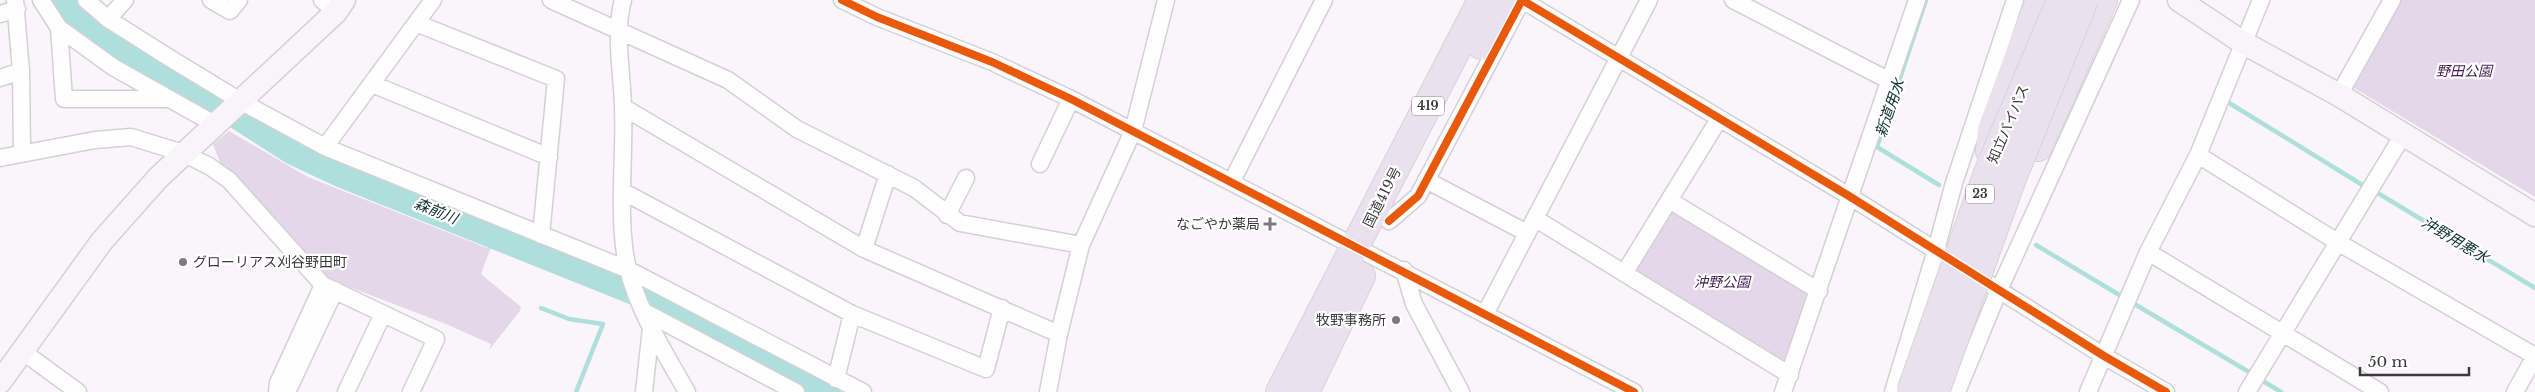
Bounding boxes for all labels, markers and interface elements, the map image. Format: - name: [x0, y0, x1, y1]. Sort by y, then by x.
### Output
- park label: 野田公園: [2436, 62, 2494, 80]
- water label: 新道用水: [1871, 74, 1909, 139]
- street label: 知立バイパス: [1983, 82, 2033, 166]
- road number: 419: [1412, 96, 1444, 115]
- street label: 国道419号: [1359, 164, 1405, 230]
- road number: 23: [1966, 184, 1994, 203]
- water label: 森前川: [412, 193, 462, 229]
- water label: 沖野用悪水: [2418, 212, 2494, 268]
- place label: なごやか薬局: [1176, 215, 1260, 233]
- marker: なごやか薬局: [1264, 218, 1276, 230]
- place label: グローリアス刈谷野田町: [193, 253, 347, 271]
- marker: グローリアス刈谷野田町: [177, 256, 189, 268]
- park label: 沖野公園: [1694, 273, 1752, 291]
- place label: 牧野事務所: [1316, 311, 1386, 329]
- marker: 牧野事務所: [1390, 314, 1402, 326]
- scale bar: [2360, 344, 2469, 376]
- text: 50 m: [2368, 352, 2408, 371]

